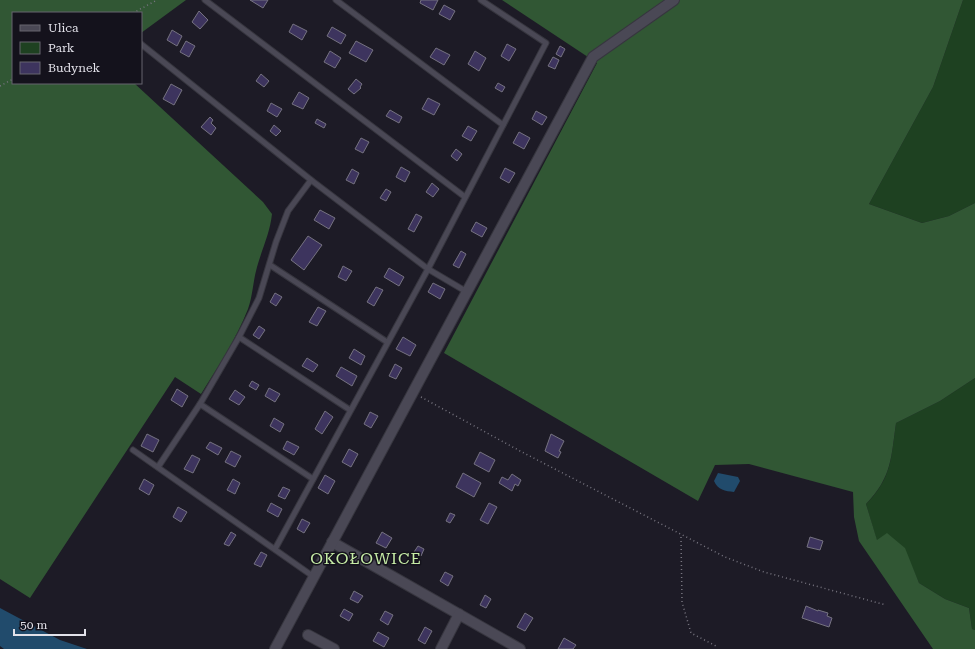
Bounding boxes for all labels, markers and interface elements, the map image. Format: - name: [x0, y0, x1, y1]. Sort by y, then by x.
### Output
- legend: [12, 12, 142, 84]
- text: Ulica: [48, 21, 79, 35]
- text: Park: [48, 41, 75, 55]
- text: Budynek: [48, 61, 100, 75]
- district label: OKOŁOWICE: [310, 549, 422, 568]
- scale bar: [14, 611, 85, 637]
- text: 50 m: [20, 618, 47, 632]

